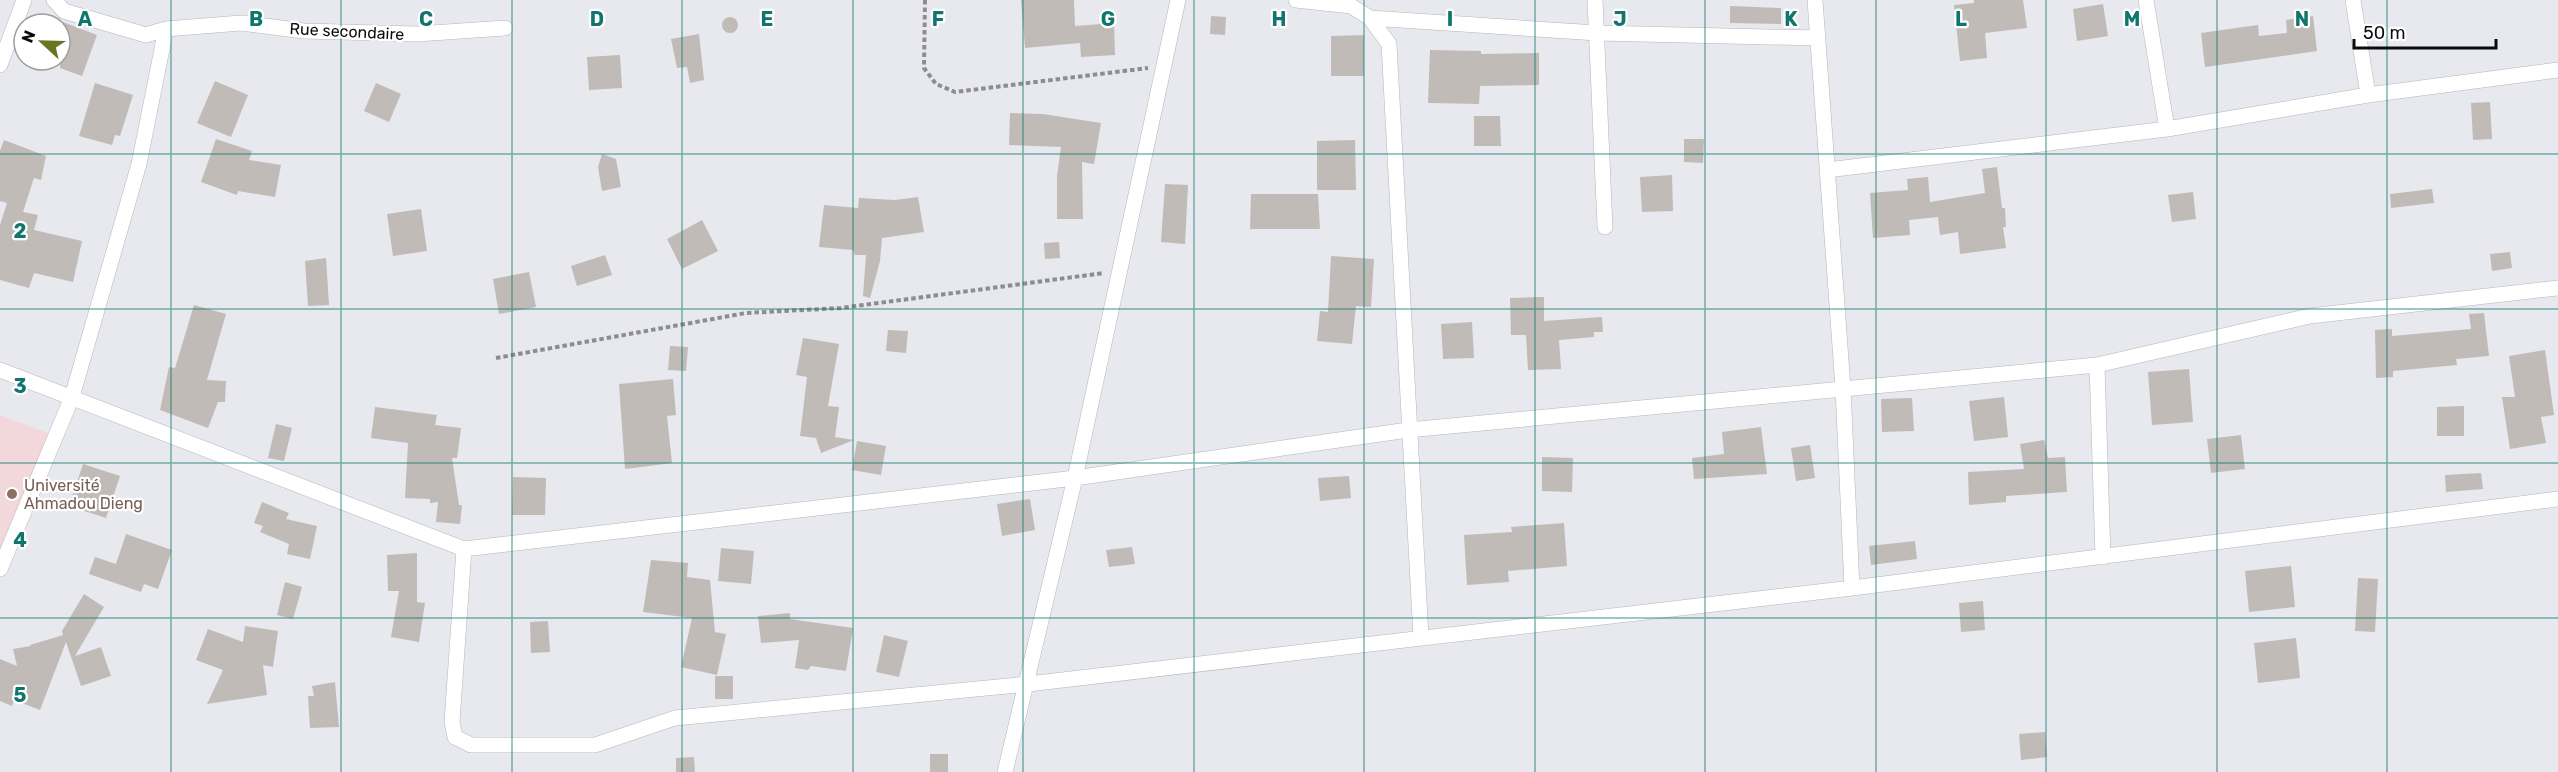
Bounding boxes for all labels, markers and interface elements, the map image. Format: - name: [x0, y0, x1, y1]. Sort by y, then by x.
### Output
- text: A: [78, 7, 93, 31]
- text: B: [249, 7, 263, 31]
- text: C: [419, 7, 433, 31]
- text: D: [590, 7, 604, 31]
- text: E: [761, 7, 773, 31]
- text: F: [932, 7, 944, 31]
- text: G: [1101, 7, 1115, 31]
- text: H: [1272, 7, 1286, 31]
- text: I: [1447, 7, 1453, 31]
- text: J: [1613, 7, 1627, 31]
- text: K: [1784, 7, 1798, 31]
- text: L: [1955, 7, 1967, 31]
- text: M: [2124, 7, 2140, 31]
- text: N: [2295, 7, 2309, 31]
- north arrow: [12, 12, 72, 72]
- scale bar: [2354, 12, 2496, 50]
- street label: Rue secondaire: [289, 19, 405, 44]
- text: 50 m: [2363, 22, 2406, 44]
- text: N: [18, 28, 40, 45]
- text: 2: [14, 219, 27, 243]
- text: 3: [13, 374, 27, 398]
- place label: Université Ahmadou Dieng: [24, 476, 143, 513]
- marker: Université Ahmadou Dieng: [5, 487, 19, 501]
- text: 4: [13, 528, 27, 552]
- text: 5: [14, 683, 27, 707]

